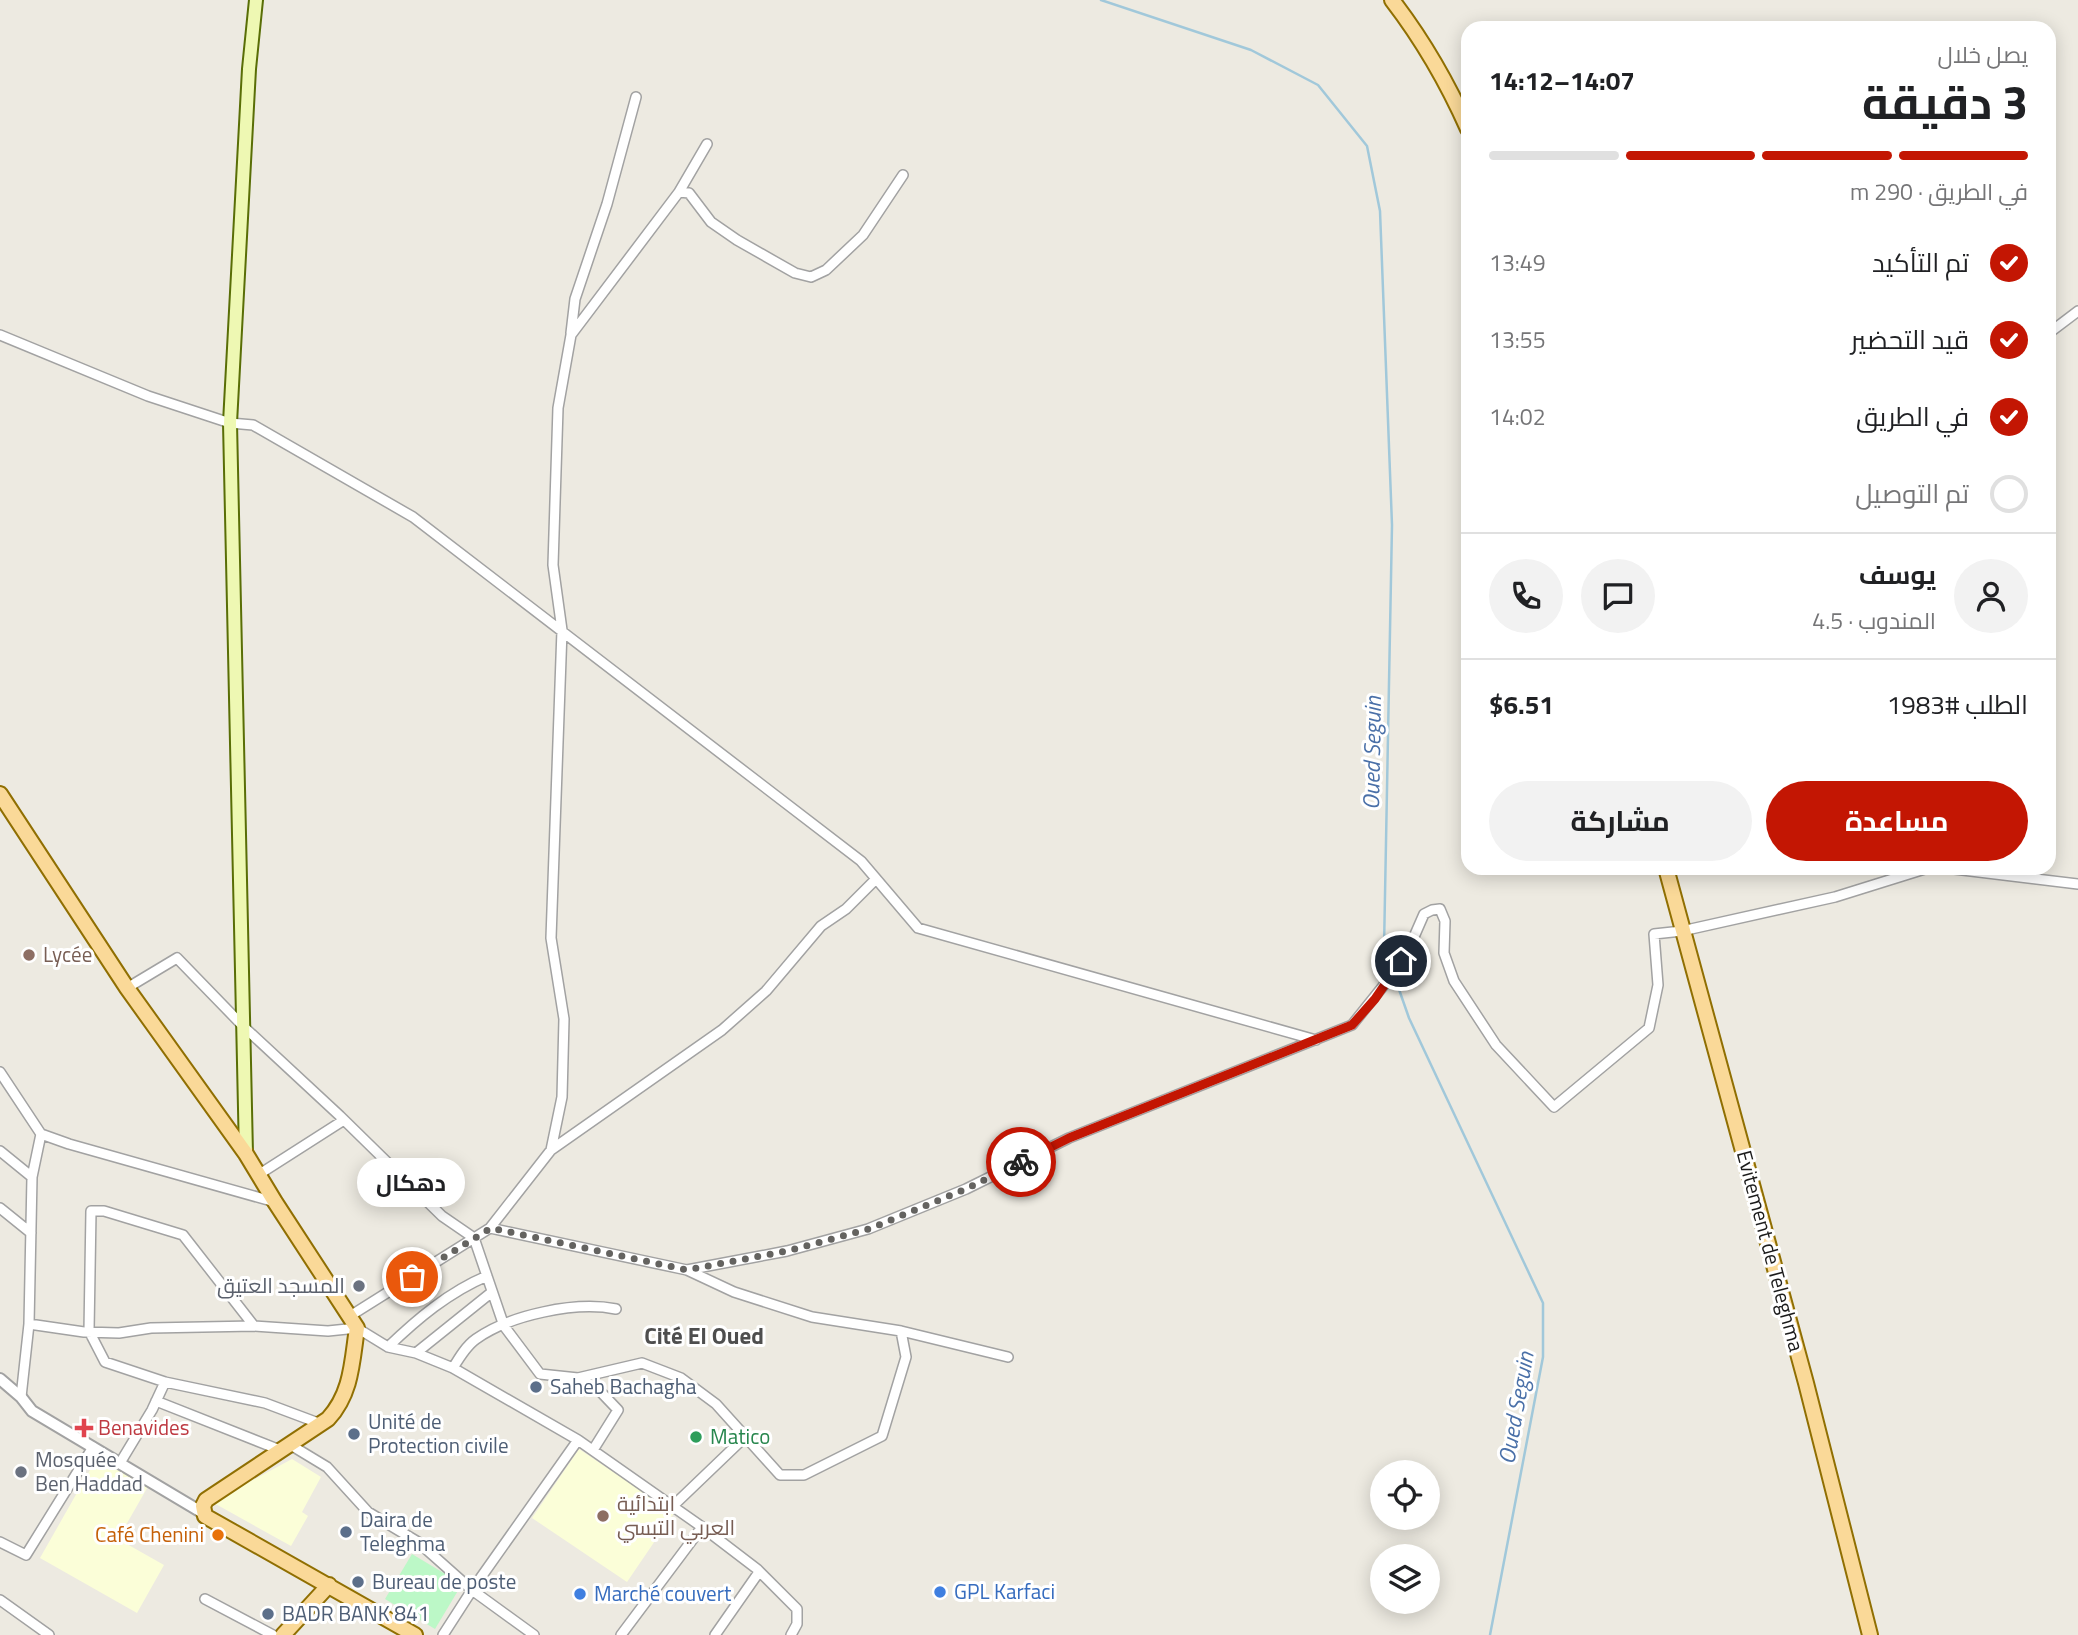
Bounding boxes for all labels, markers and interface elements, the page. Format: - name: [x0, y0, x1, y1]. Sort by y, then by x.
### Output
- text: يصل خلال: [1938, 37, 2028, 72]
- text: 14:07–14:12: [1489, 61, 1635, 100]
- text: 3 دقيقة: [1862, 67, 2028, 137]
- text: في الطريق · 290 m: [1850, 174, 2028, 209]
- text: تم التأكيد: [1872, 243, 1969, 282]
- icon: check: [1990, 244, 2028, 282]
- text: 13:49: [1489, 245, 1546, 280]
- text: قيد التحضير: [1851, 320, 1969, 359]
- icon: check: [1990, 321, 2028, 359]
- text: 13:55: [1489, 322, 1546, 357]
- text: في الطريق: [1856, 397, 1969, 436]
- icon: check: [1990, 398, 2028, 436]
- text: 14:02: [1489, 399, 1546, 434]
- text: تم التوصيل: [1855, 474, 1969, 513]
- text: يوسف: [1859, 555, 1936, 594]
- button: phone: [1489, 559, 1563, 633]
- button: chat: [1581, 559, 1655, 633]
- button: person: [1954, 559, 2028, 633]
- text: المندوب · 4.5: [1812, 603, 1936, 638]
- text: $6.51: [1489, 685, 1554, 724]
- text: الطلب #1983: [1887, 685, 2028, 724]
- water label: Oued Seguin: [1353, 695, 1390, 810]
- button: مشاركة: [1489, 781, 1752, 861]
- button: مساعدة: [1766, 781, 2028, 861]
- pin: [1371, 931, 1431, 991]
- place label: Lycée: [43, 938, 92, 970]
- icon: home: [1382, 942, 1420, 980]
- marker: Lycée: [21, 947, 37, 963]
- courier: [986, 1127, 1056, 1197]
- icon: bike: [1002, 1143, 1040, 1181]
- street label: Evitement de Teleghma: [1729, 1147, 1813, 1355]
- callout: دهكال: [358, 1158, 466, 1207]
- text: دهكال: [376, 1165, 446, 1200]
- pin: [382, 1247, 442, 1307]
- icon: bag: [393, 1258, 431, 1296]
- place label: المسجد العتيق: [217, 1269, 345, 1301]
- marker: المسجد العتيق: [351, 1278, 367, 1294]
- district label: Cité El Oued: [644, 1318, 764, 1353]
- water label: Oued Seguin: [1488, 1348, 1543, 1467]
- place label: Saheb Bachagha: [550, 1370, 697, 1402]
- marker: Saheb Bachagha: [528, 1379, 544, 1395]
- place label: Unité de Protection civile: [368, 1405, 509, 1461]
- place label: Benavides: [98, 1411, 189, 1443]
- marker: Benavides: [76, 1420, 92, 1436]
- place label: Matico: [710, 1420, 770, 1452]
- marker: Unité de Protection civile: [346, 1426, 362, 1442]
- marker: Matico: [688, 1429, 704, 1445]
- place label: Mosquée Ben Haddad: [35, 1443, 143, 1499]
- map controls: [1370, 1460, 1440, 1614]
- button: locate: [1370, 1460, 1440, 1530]
- marker: Mosquée Ben Haddad: [13, 1464, 29, 1480]
- place label: ابتدائية العربي التبسي: [617, 1487, 735, 1544]
- place label: Daira de Teleghma: [360, 1503, 446, 1559]
- marker: ابتدائية العربي التبسي: [595, 1508, 611, 1524]
- place label: Café Chenini: [95, 1518, 204, 1550]
- marker: Daira de Teleghma: [338, 1524, 354, 1540]
- marker: Café Chenini: [210, 1527, 226, 1543]
- button: layers: [1370, 1544, 1440, 1614]
- place label: Bureau de poste: [372, 1565, 516, 1597]
- marker: Bureau de poste: [350, 1574, 366, 1590]
- place label: GPL Karfaci: [954, 1575, 1055, 1607]
- place label: Marché couvert: [594, 1577, 732, 1609]
- marker: GPL Karfaci: [932, 1584, 948, 1600]
- marker: Marché couvert: [572, 1586, 588, 1602]
- place label: BADR BANK 841: [282, 1597, 430, 1629]
- marker: BADR BANK 841: [260, 1606, 276, 1622]

